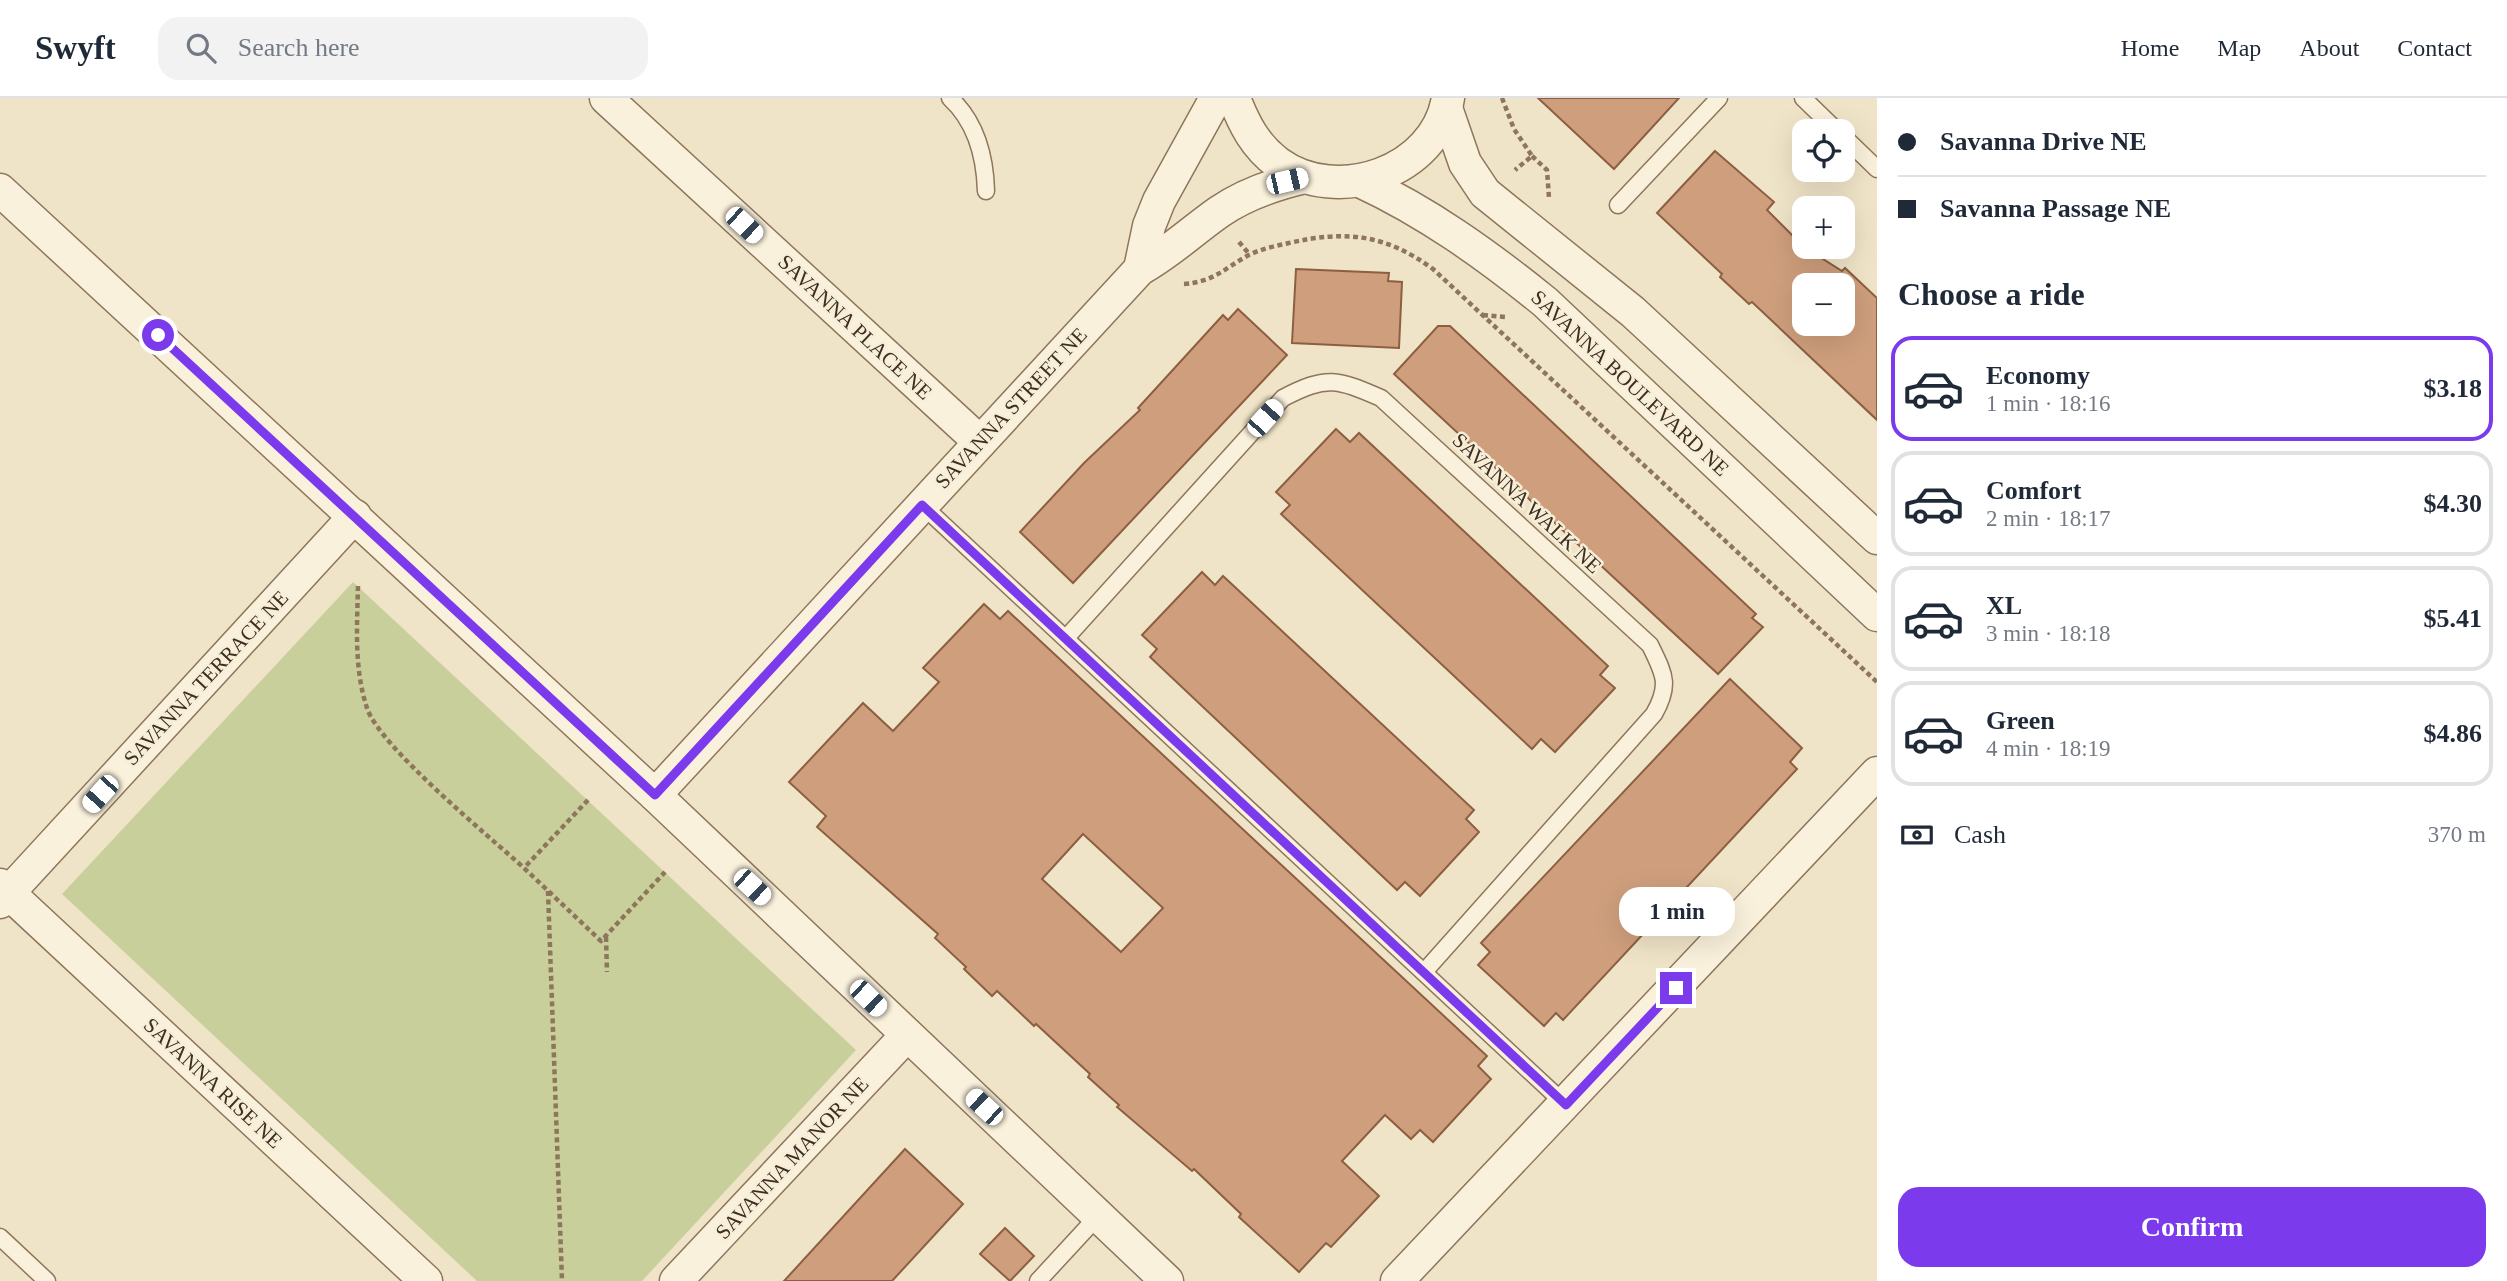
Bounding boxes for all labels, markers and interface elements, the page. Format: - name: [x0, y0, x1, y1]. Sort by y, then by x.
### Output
- search box: [158, 17, 648, 80]
- icon: search: [182, 29, 220, 67]
- text: Swyft: [35, 30, 116, 66]
- text: Search here: [238, 33, 360, 62]
- text: Home: [2121, 35, 2179, 61]
- text: Map: [2217, 35, 2261, 61]
- text: About: [2299, 35, 2359, 61]
- text: Contact: [2397, 35, 2472, 61]
- map controls: [1792, 119, 1855, 336]
- button: locate: [1792, 119, 1855, 182]
- text: Savanna Drive NE: [1940, 127, 2147, 156]
- car: [1265, 166, 1310, 196]
- text: Savanna Passage NE: [1940, 194, 2171, 223]
- button: +: [1792, 196, 1855, 259]
- car: [722, 203, 767, 247]
- street label: SAVANNA PLACE NE: [773, 250, 937, 404]
- button: −: [1792, 273, 1855, 336]
- text: Choose a ride: [1898, 276, 2085, 312]
- street label: SAVANNA BOULEVARD NE: [1526, 285, 1734, 481]
- route start: [142, 319, 174, 351]
- street label: SAVANNA STREET NE: [930, 323, 1092, 493]
- icon: car: [1902, 357, 1965, 420]
- text: Economy: [1986, 361, 2090, 390]
- text: $3.18: [2424, 374, 2482, 403]
- text: 1 min · 18:16: [1986, 391, 2111, 416]
- car: [1244, 395, 1287, 441]
- street label: SAVANNA WALK NE: [1448, 428, 1606, 578]
- icon: car: [1902, 472, 1965, 535]
- text: Comfort: [1986, 476, 2081, 505]
- text: $4.30: [2424, 489, 2482, 518]
- text: 2 min · 18:17: [1986, 506, 2111, 531]
- street label: SAVANNA TERRACE NE: [119, 586, 293, 770]
- icon: car: [1902, 587, 1965, 650]
- text: XL: [1986, 591, 2022, 620]
- text: $5.41: [2424, 604, 2482, 633]
- text: 3 min · 18:18: [1986, 621, 2111, 646]
- icon: car: [1902, 702, 1965, 765]
- text: Green: [1986, 706, 2055, 735]
- text: $4.86: [2424, 719, 2482, 748]
- text: 4 min · 18:19: [1986, 736, 2111, 761]
- car: [79, 771, 122, 817]
- icon: cash: [1898, 816, 1936, 854]
- text: Cash: [1954, 820, 2006, 849]
- text: 370 m: [2428, 822, 2486, 847]
- car: [730, 865, 775, 909]
- callout: 1 min: [1618, 886, 1734, 936]
- text: 1 min: [1649, 899, 1705, 924]
- route end: [1660, 972, 1692, 1004]
- car: [846, 976, 891, 1020]
- street label: SAVANNA RISE NE: [139, 1013, 287, 1153]
- street label: SAVANNA MANOR NE: [711, 1072, 873, 1244]
- car: [962, 1085, 1007, 1129]
- button: Confirm: [1898, 1187, 2486, 1267]

